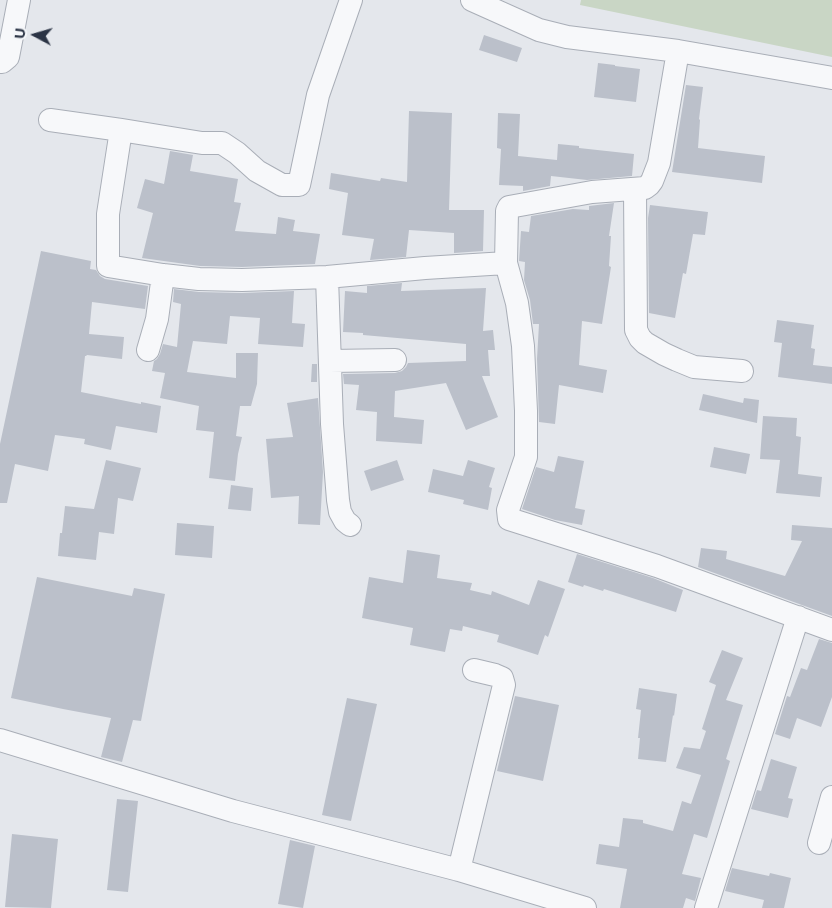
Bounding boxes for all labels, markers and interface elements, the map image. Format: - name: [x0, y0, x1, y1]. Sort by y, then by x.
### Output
- north arrow: [10, 10, 60, 60]
- text: U: [11, 27, 30, 40]

